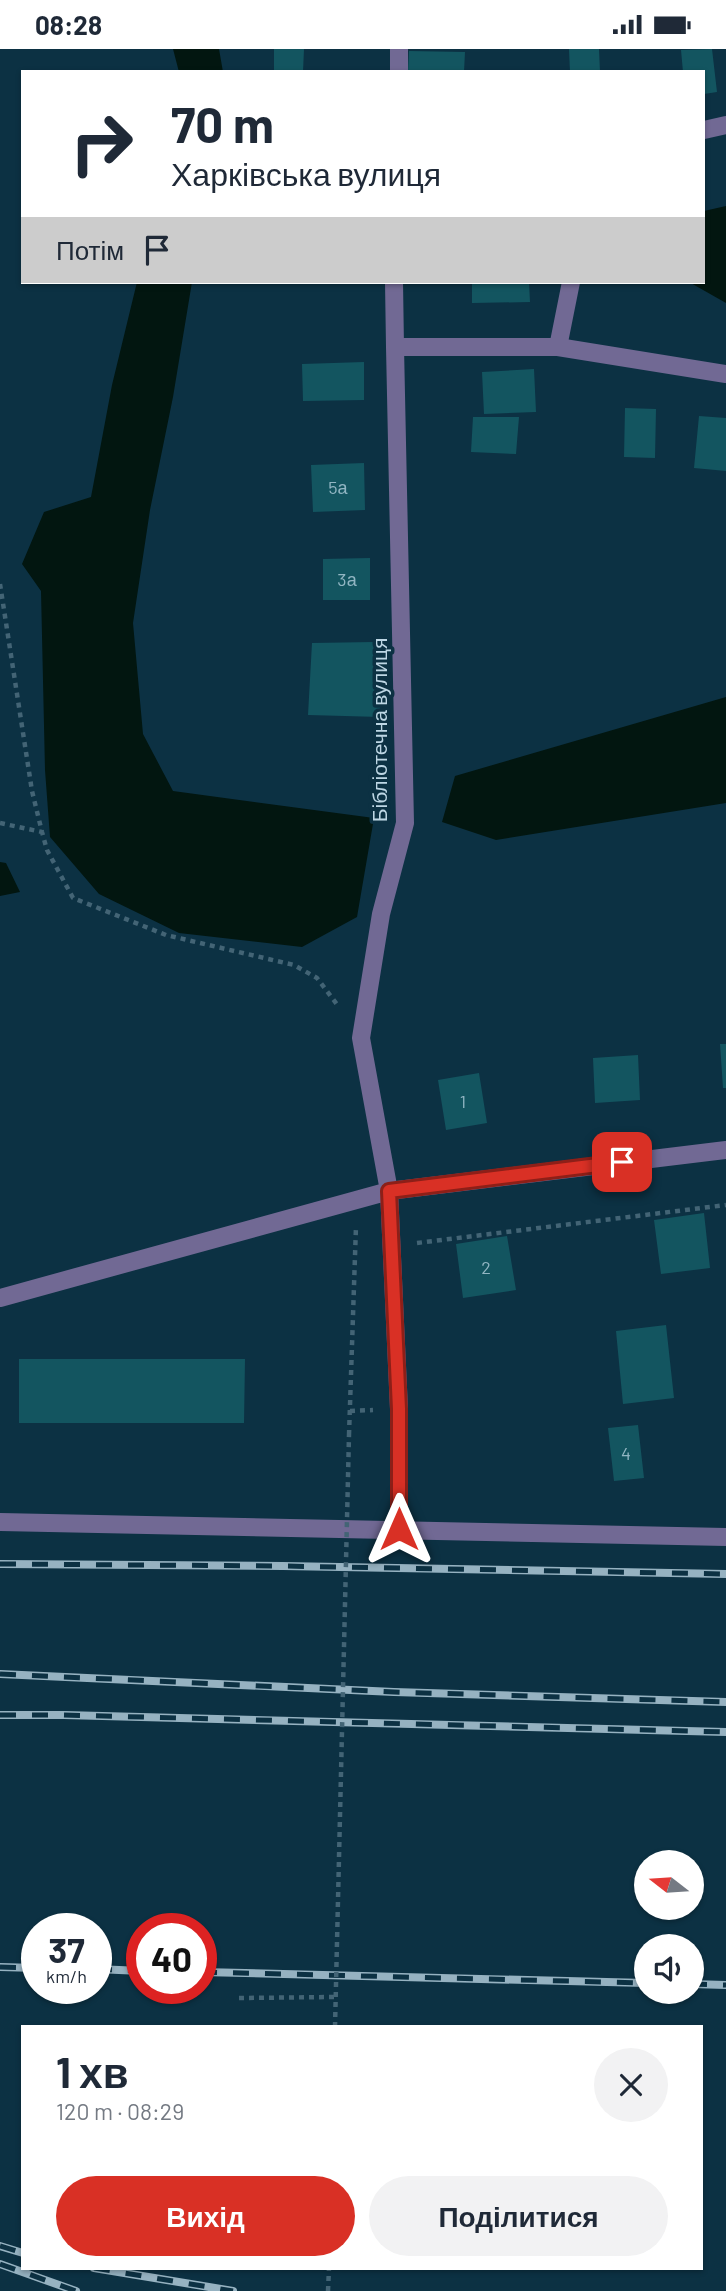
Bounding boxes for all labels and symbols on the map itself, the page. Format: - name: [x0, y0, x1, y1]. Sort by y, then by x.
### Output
- house number: 5а: [328, 476, 349, 498]
- house number: 3а: [337, 568, 358, 590]
- street label: Бібліотечна вулиця: [366, 638, 391, 822]
- house number: 1: [460, 1090, 466, 1112]
- pin: [592, 1132, 652, 1192]
- house number: 2: [481, 1256, 491, 1278]
- house number: 4: [621, 1442, 631, 1464]
- position arrow: [362, 1492, 436, 1566]
- north arrow: [634, 1850, 704, 1920]
- speed limit sign: 40: [126, 1913, 217, 2004]

